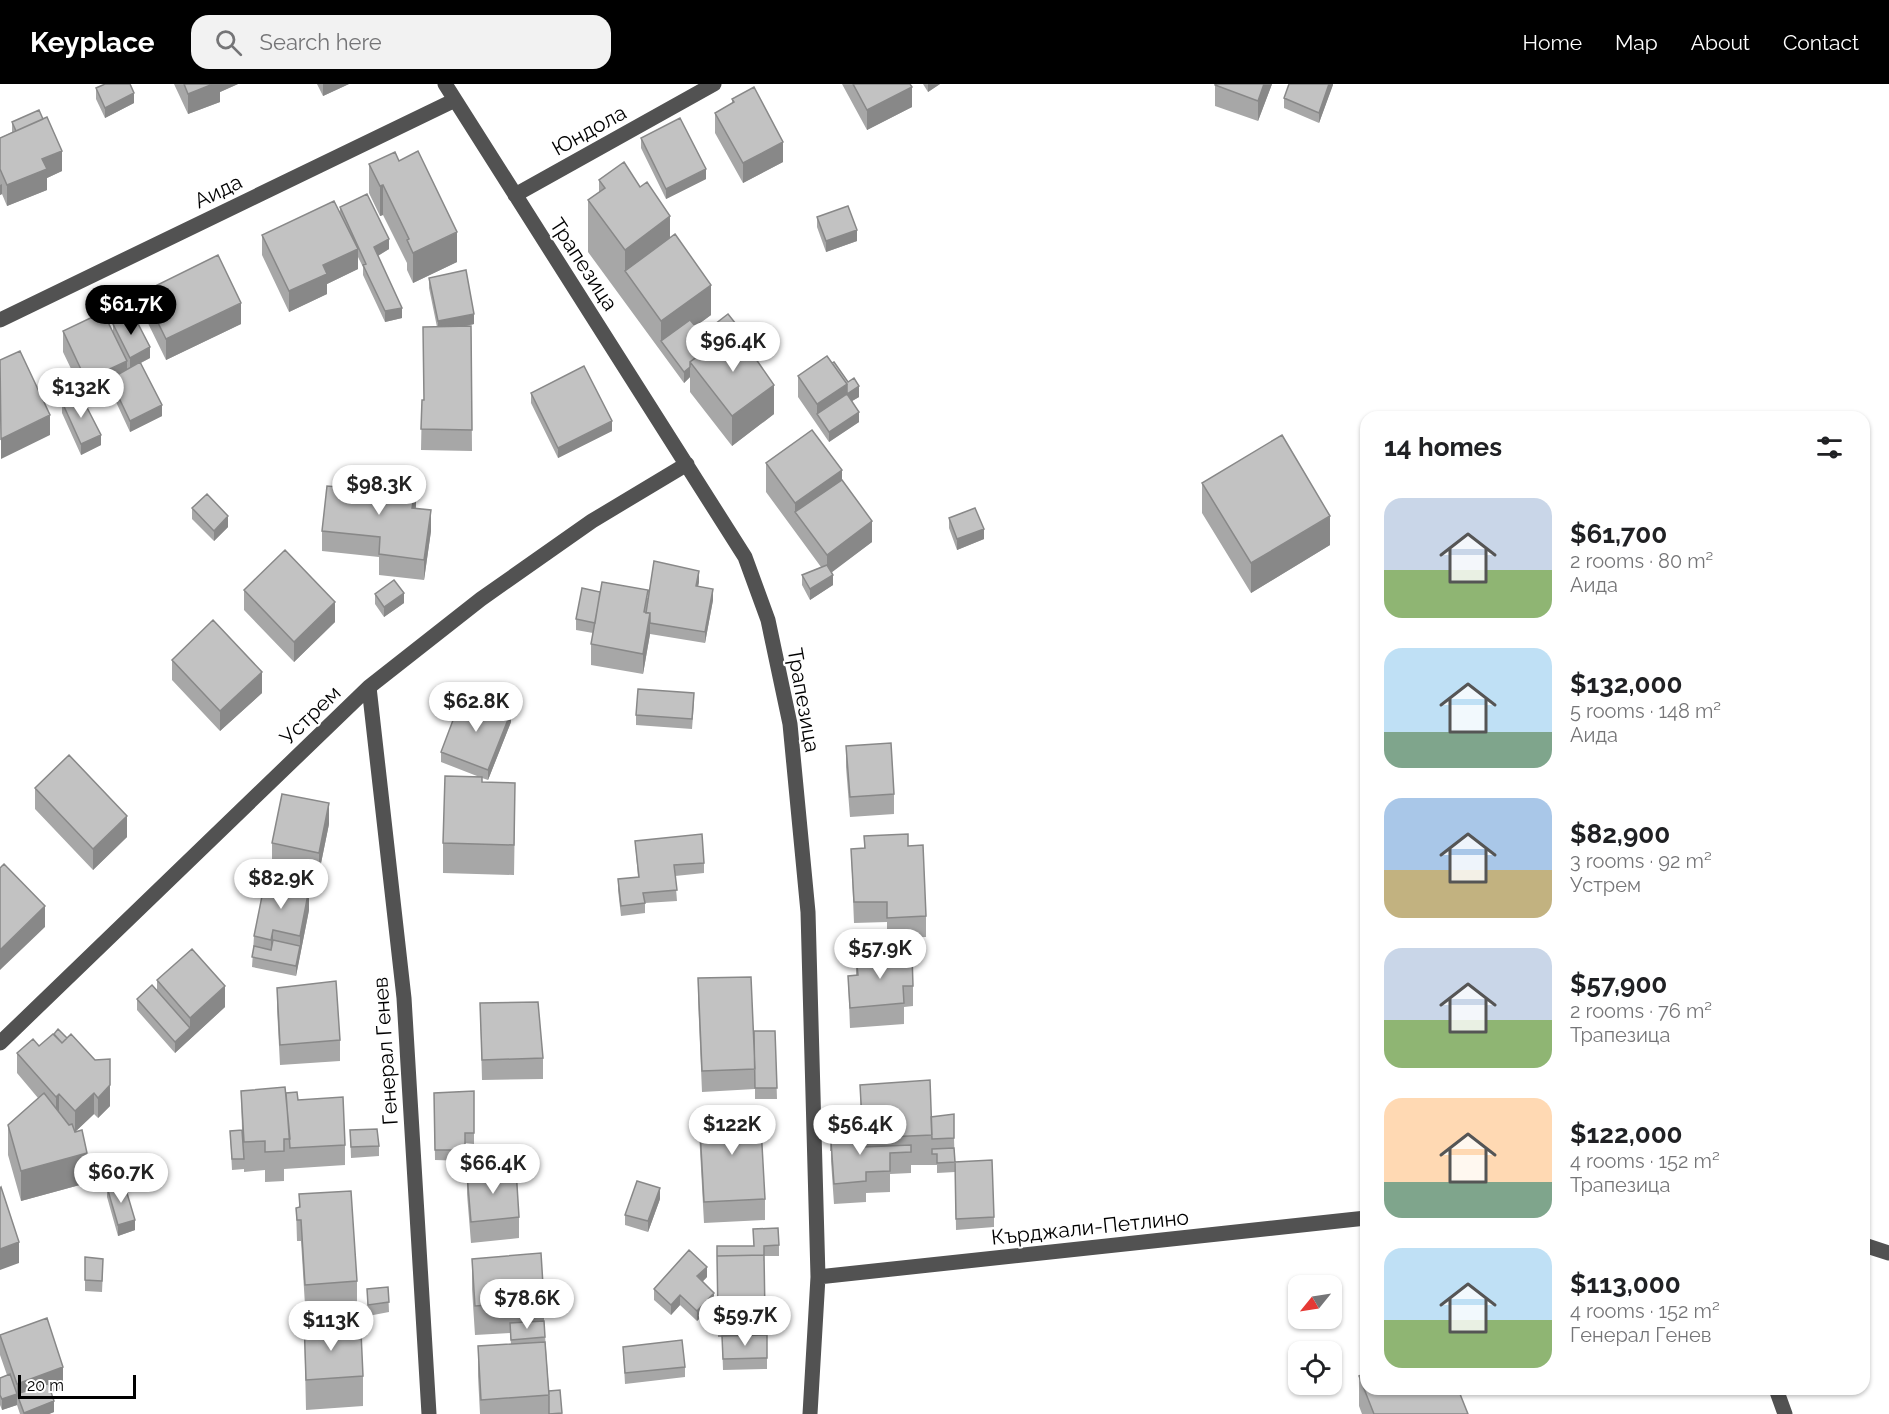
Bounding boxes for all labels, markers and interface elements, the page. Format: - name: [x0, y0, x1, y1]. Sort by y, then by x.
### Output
- search box: [191, 15, 611, 69]
- text: Keyplace: [30, 26, 155, 59]
- icon: search: [212, 26, 245, 59]
- text: Search here: [260, 29, 382, 55]
- text: Home: [1523, 30, 1582, 55]
- text: Map: [1615, 30, 1658, 55]
- text: About: [1691, 30, 1750, 55]
- text: Contact: [1783, 30, 1859, 55]
- street label: Юндола: [548, 99, 630, 161]
- street label: Аида: [190, 169, 246, 213]
- street label: Трапезица: [545, 213, 623, 315]
- pin: $61.7K: [82, 285, 180, 336]
- text: $61.7K: [99, 292, 163, 316]
- pin: $96.4K: [684, 322, 782, 373]
- text: $96.4K: [700, 329, 766, 353]
- pin: $132K: [39, 368, 123, 419]
- text: $132K: [52, 375, 110, 399]
- icon: filters: [1813, 431, 1846, 464]
- text: 14 homes: [1384, 432, 1502, 462]
- pin: $98.3K: [330, 465, 428, 516]
- text: $98.3K: [346, 472, 412, 496]
- text: $61,700: [1570, 519, 1667, 549]
- icon: home: [1432, 522, 1504, 594]
- text: 2 rooms · 80 m²: [1570, 549, 1713, 573]
- text: Аида: [1570, 573, 1618, 597]
- street label: Трапезица: [783, 646, 825, 754]
- text: $132,000: [1570, 669, 1682, 699]
- icon: home: [1432, 672, 1504, 744]
- street label: Устрем: [275, 680, 345, 750]
- pin: $62.8K: [427, 682, 525, 733]
- text: $62.8K: [443, 689, 509, 713]
- text: 5 rooms · 148 m²: [1570, 699, 1721, 723]
- text: Аида: [1570, 723, 1618, 747]
- text: $82,900: [1570, 819, 1670, 849]
- icon: home: [1432, 822, 1504, 894]
- text: 3 rooms · 92 m²: [1570, 849, 1712, 873]
- pin: $82.9K: [232, 859, 330, 910]
- text: $82.9K: [248, 866, 314, 890]
- text: Устрем: [1570, 873, 1641, 897]
- pin: $57.9K: [831, 929, 929, 980]
- text: $57.9K: [848, 936, 912, 960]
- text: $57,900: [1570, 969, 1667, 999]
- icon: home: [1432, 972, 1504, 1044]
- street label: Генерал Генев: [367, 976, 403, 1126]
- text: 2 rooms · 76 m²: [1570, 999, 1712, 1023]
- text: Трапезица: [1570, 1023, 1670, 1047]
- pin: $122K: [690, 1105, 774, 1156]
- pin: $56.4K: [811, 1105, 909, 1156]
- text: $122K: [703, 1112, 761, 1136]
- text: $56.4K: [827, 1112, 893, 1136]
- text: $122,000: [1570, 1119, 1683, 1149]
- icon: home: [1432, 1122, 1504, 1194]
- pin: $66.4K: [444, 1144, 542, 1195]
- text: 4 rooms · 152 m²: [1570, 1149, 1720, 1173]
- text: $66.4K: [460, 1151, 526, 1175]
- pin: $60.7K: [72, 1153, 170, 1204]
- text: $60.7K: [88, 1160, 154, 1184]
- text: Трапезица: [1570, 1173, 1670, 1197]
- street label: Кърджали-Петлино: [990, 1204, 1190, 1250]
- text: $113,000: [1570, 1269, 1681, 1299]
- icon: home: [1432, 1272, 1504, 1344]
- north arrow: [1288, 1275, 1342, 1329]
- map controls: [1288, 1275, 1342, 1395]
- pin: $78.6K: [478, 1279, 576, 1330]
- text: $78.6K: [494, 1286, 560, 1310]
- pin: $59.7K: [696, 1296, 794, 1347]
- text: 4 rooms · 152 m²: [1570, 1299, 1720, 1323]
- pin: $113K: [289, 1301, 373, 1352]
- text: $59.7K: [713, 1303, 777, 1327]
- text: $113K: [303, 1308, 359, 1332]
- text: Генерал Генев: [1570, 1323, 1711, 1347]
- button: locate: [1288, 1341, 1342, 1395]
- scale bar: [18, 1372, 136, 1400]
- text: 20 m: [27, 1376, 64, 1395]

